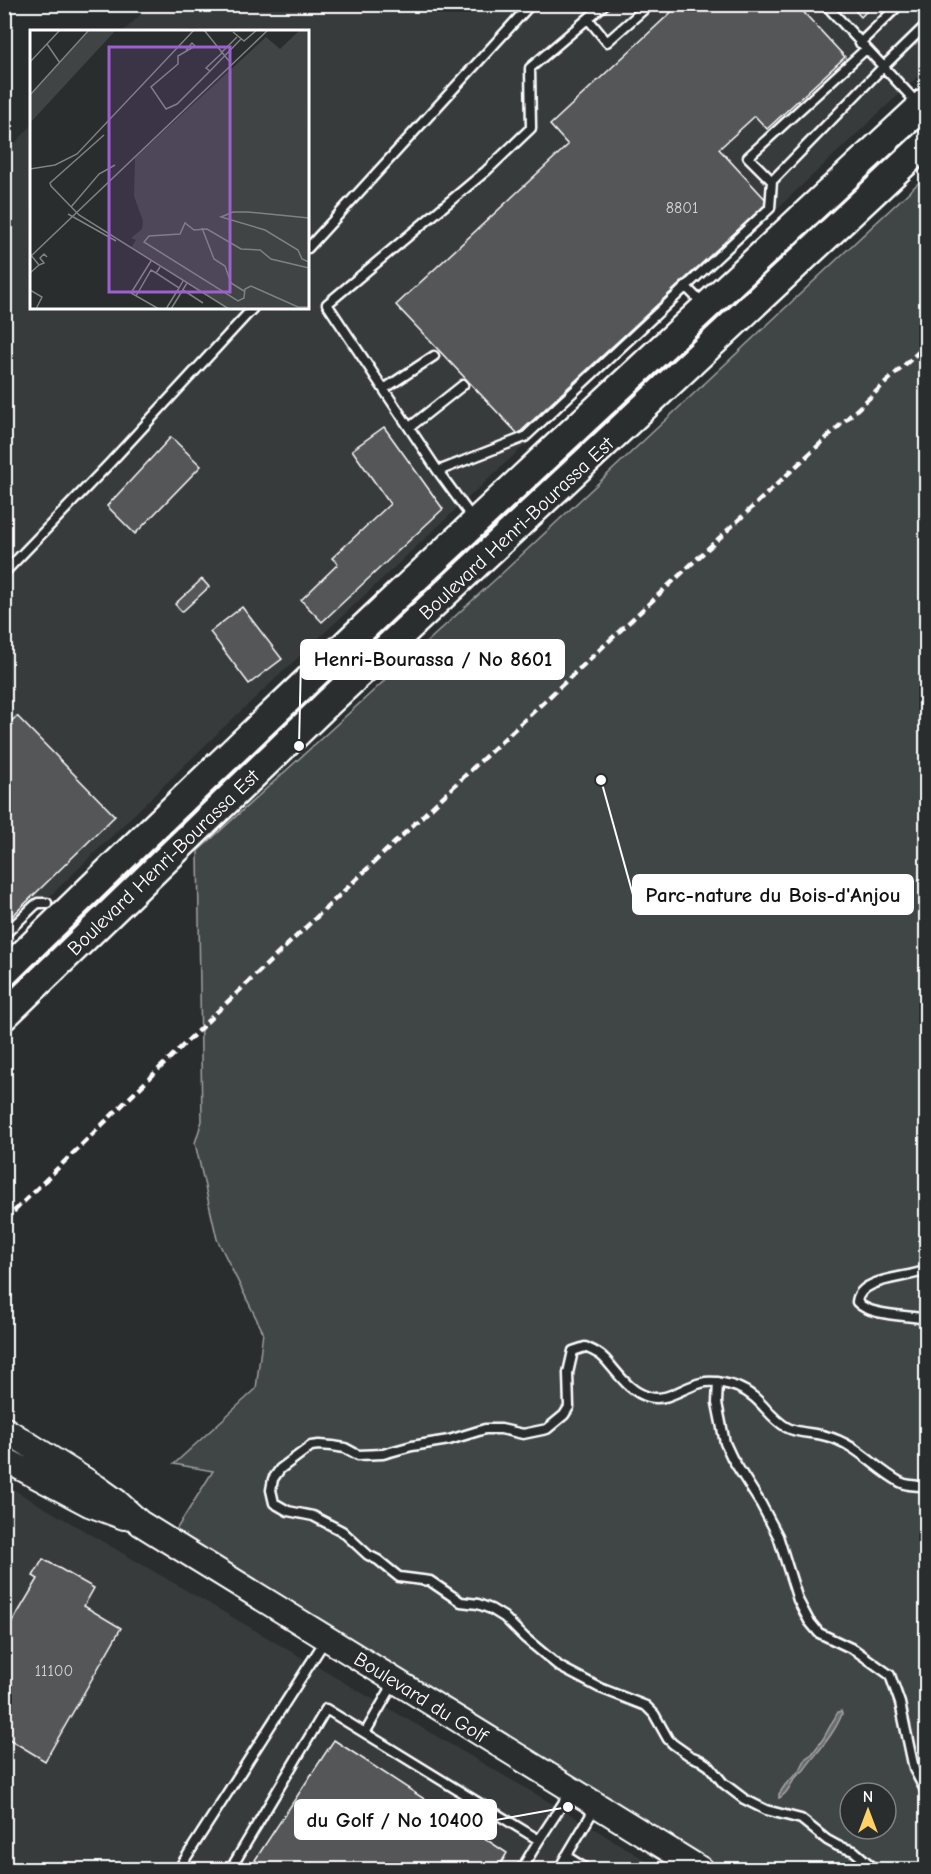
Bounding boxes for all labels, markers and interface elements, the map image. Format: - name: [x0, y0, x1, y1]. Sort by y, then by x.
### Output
- inset map: [30, 30, 309, 309]
- house number: 8801: [666, 199, 698, 217]
- street label: Boulevard Henri-Bourassa Est: [414, 431, 619, 625]
- callout: Henri-Bourassa / No 8601: [301, 640, 564, 679]
- text: Henri-Bourassa / No 8601: [314, 647, 552, 671]
- street label: Boulevard Henri-Bourassa Est: [63, 764, 265, 960]
- callout: Parc-nature du Bois-d'Anjou: [633, 875, 913, 914]
- text: Parc-nature du Bois-d'Anjou: [645, 883, 901, 907]
- street label: Boulevard du Golf: [350, 1647, 493, 1748]
- house number: 11100: [35, 1662, 73, 1680]
- north arrow: [838, 1781, 898, 1841]
- text: N: [863, 1788, 873, 1806]
- callout: du Golf / No 10400: [295, 1800, 496, 1839]
- text: du Golf / No 10400: [306, 1808, 484, 1832]

